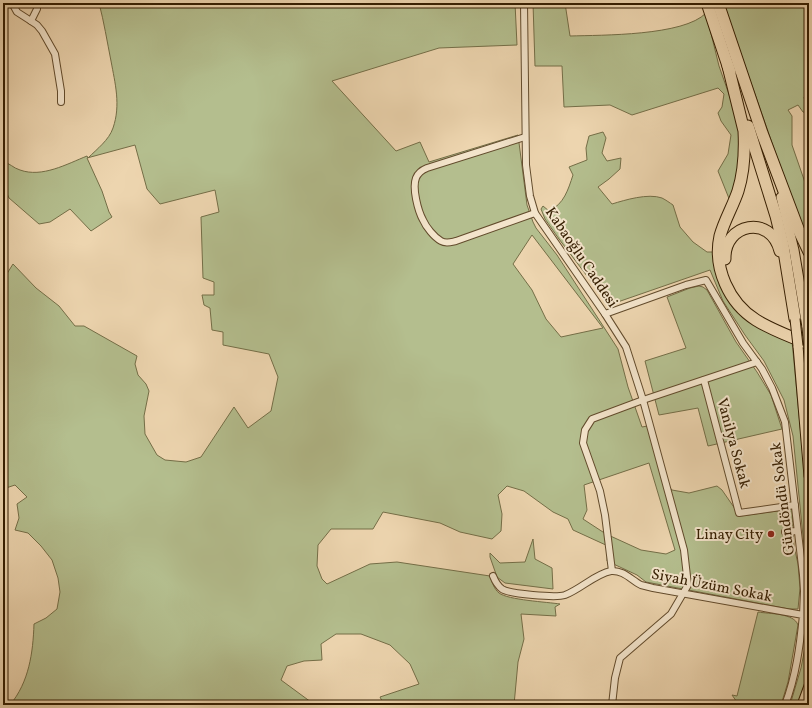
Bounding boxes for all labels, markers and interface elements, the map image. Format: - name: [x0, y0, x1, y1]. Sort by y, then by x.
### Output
- street label: Kabaoğlu Caddesi: [539, 203, 622, 312]
- street label: Vanilya Sokak: [710, 396, 755, 491]
- street label: Gündöndü Sokak: [766, 441, 801, 556]
- place label: Linay City: [696, 525, 763, 546]
- marker: Linay City: [766, 529, 776, 539]
- street label: Siyah Üzüm Sokak: [650, 564, 774, 608]

